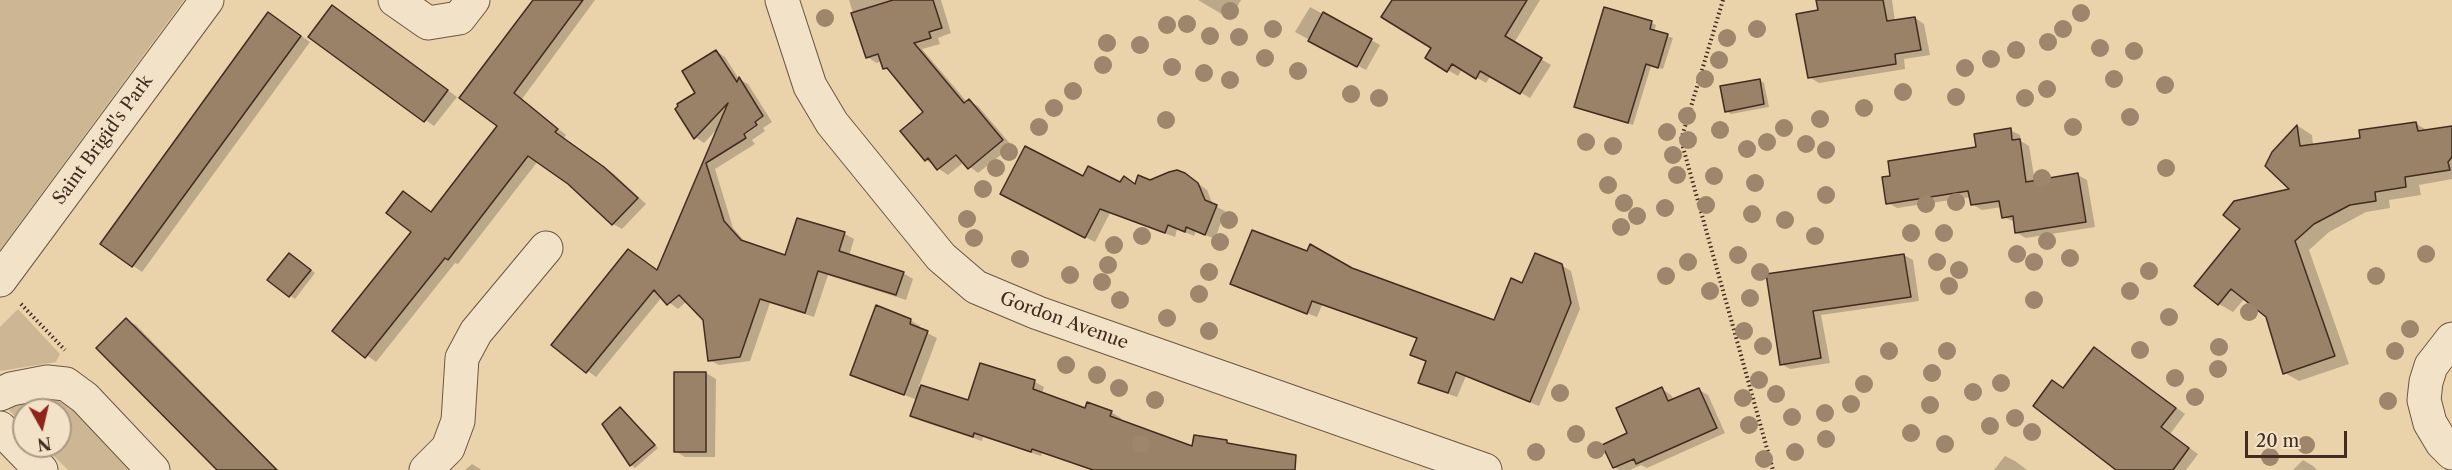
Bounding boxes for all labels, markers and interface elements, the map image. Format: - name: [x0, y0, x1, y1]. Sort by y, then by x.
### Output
- street label: Saint Brigid's Park: [49, 71, 157, 209]
- street label: Gordon Avenue: [997, 288, 1131, 354]
- north arrow: [12, 398, 72, 458]
- scale bar: [2248, 419, 2350, 457]
- text: 20 m: [2256, 430, 2299, 452]
- text: N: [36, 433, 53, 455]

